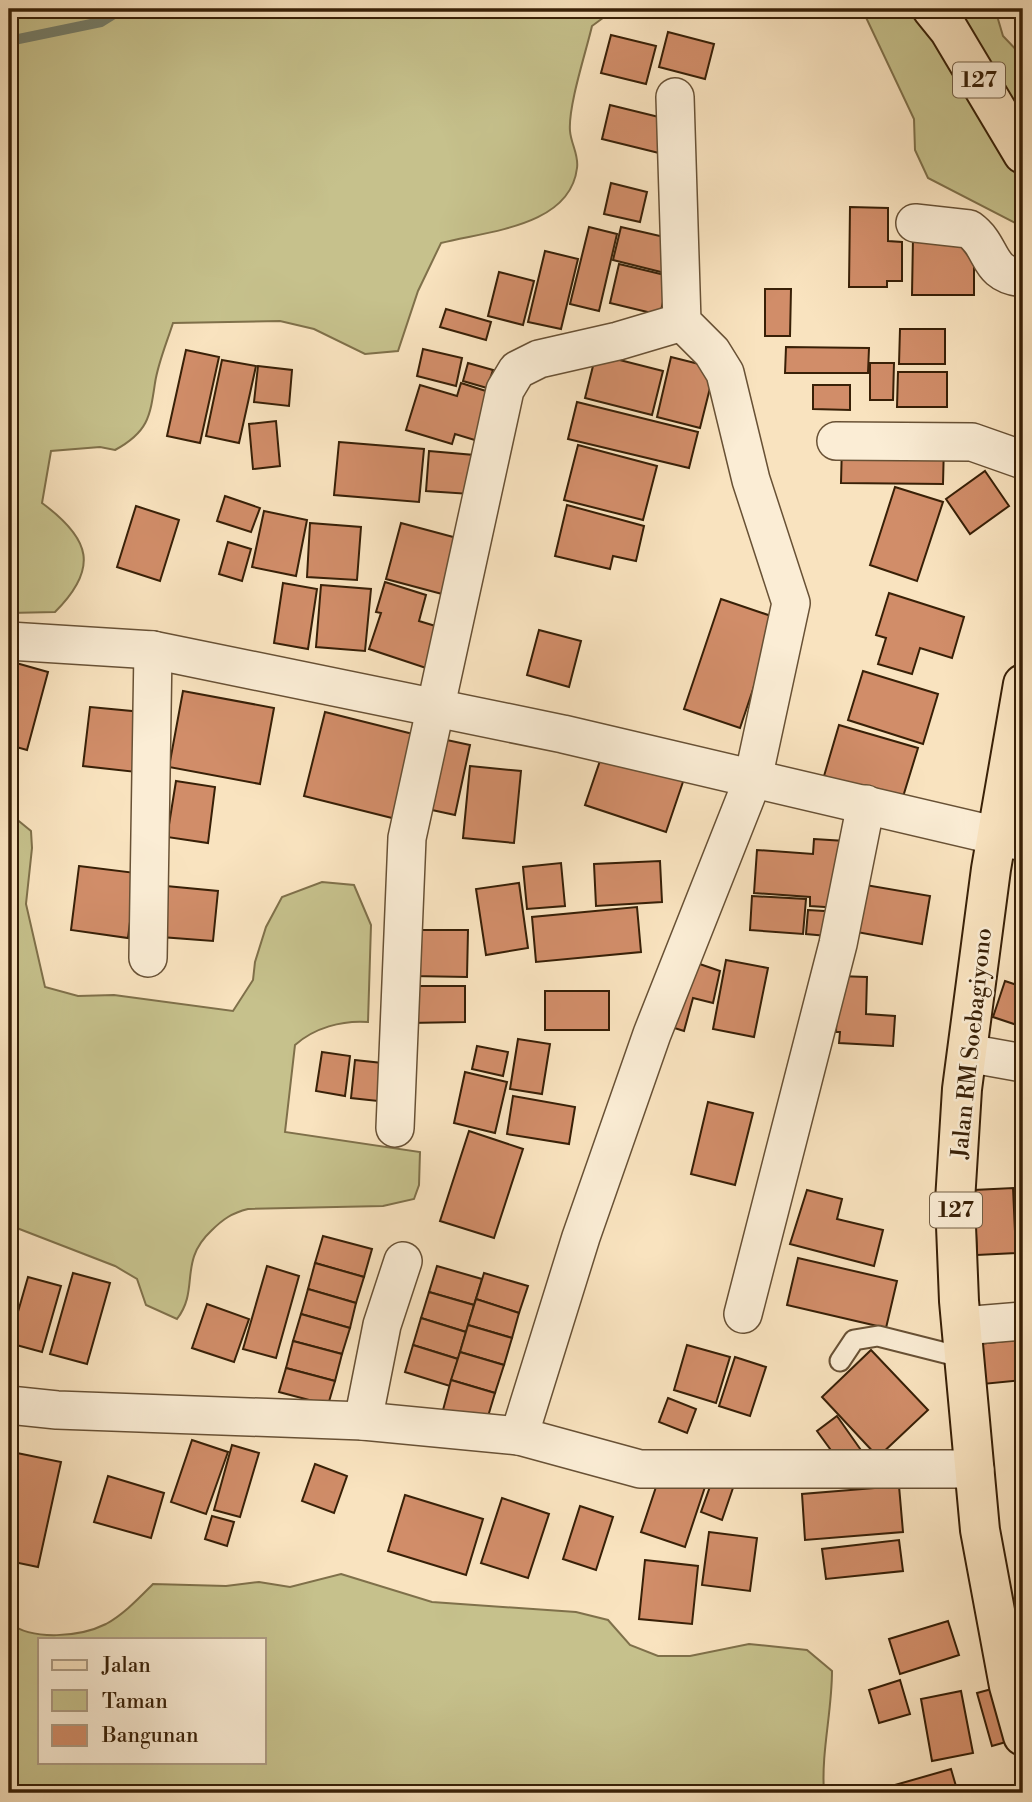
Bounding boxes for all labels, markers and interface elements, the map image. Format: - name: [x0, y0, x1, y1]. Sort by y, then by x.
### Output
- road number: 127: [953, 62, 1005, 98]
- street label: Jalan RM Soebagiyono: [946, 927, 998, 1161]
- road number: 127: [930, 1192, 982, 1228]
- legend: [38, 1638, 266, 1764]
- text: Jalan: [101, 1653, 151, 1679]
- text: Taman: [102, 1689, 168, 1715]
- text: Bangunan: [101, 1723, 199, 1749]

